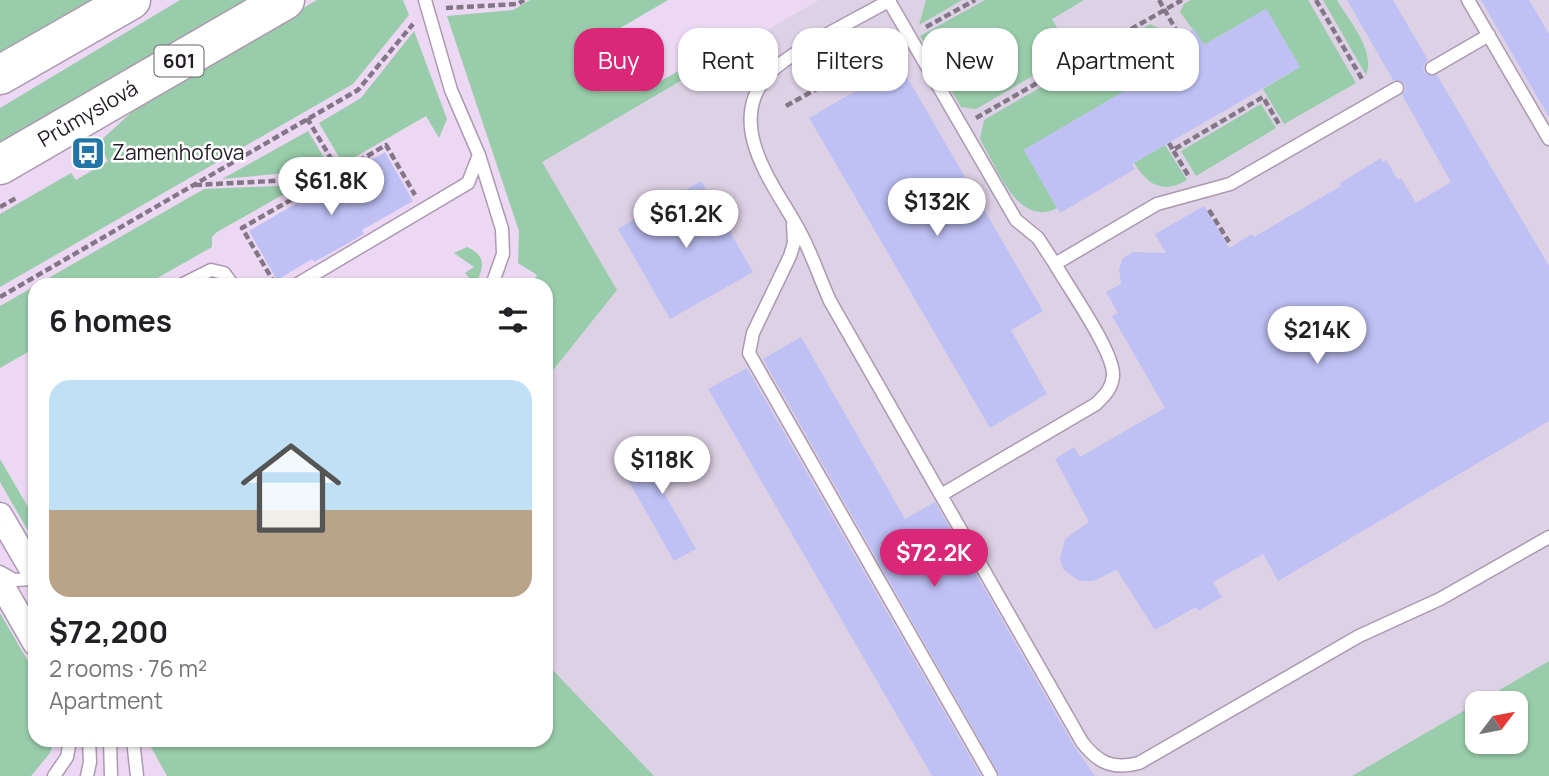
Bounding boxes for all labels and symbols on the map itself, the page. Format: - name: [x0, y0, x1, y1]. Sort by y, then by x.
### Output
- road number: 601: [154, 45, 204, 76]
- street label: Průmyslová: [33, 73, 142, 153]
- bus stop icon: Zamenhofova: [69, 134, 107, 172]
- place label: Zamenhofova: [112, 138, 244, 166]
- pin: $61.8K: [274, 158, 388, 217]
- pin: $132K: [888, 178, 986, 238]
- pin: $61.2K: [629, 190, 743, 250]
- pin: $214K: [1268, 306, 1366, 366]
- pin: $118K: [613, 436, 711, 496]
- pin: $72.2K: [877, 530, 991, 589]
- north arrow: [1465, 691, 1528, 754]

